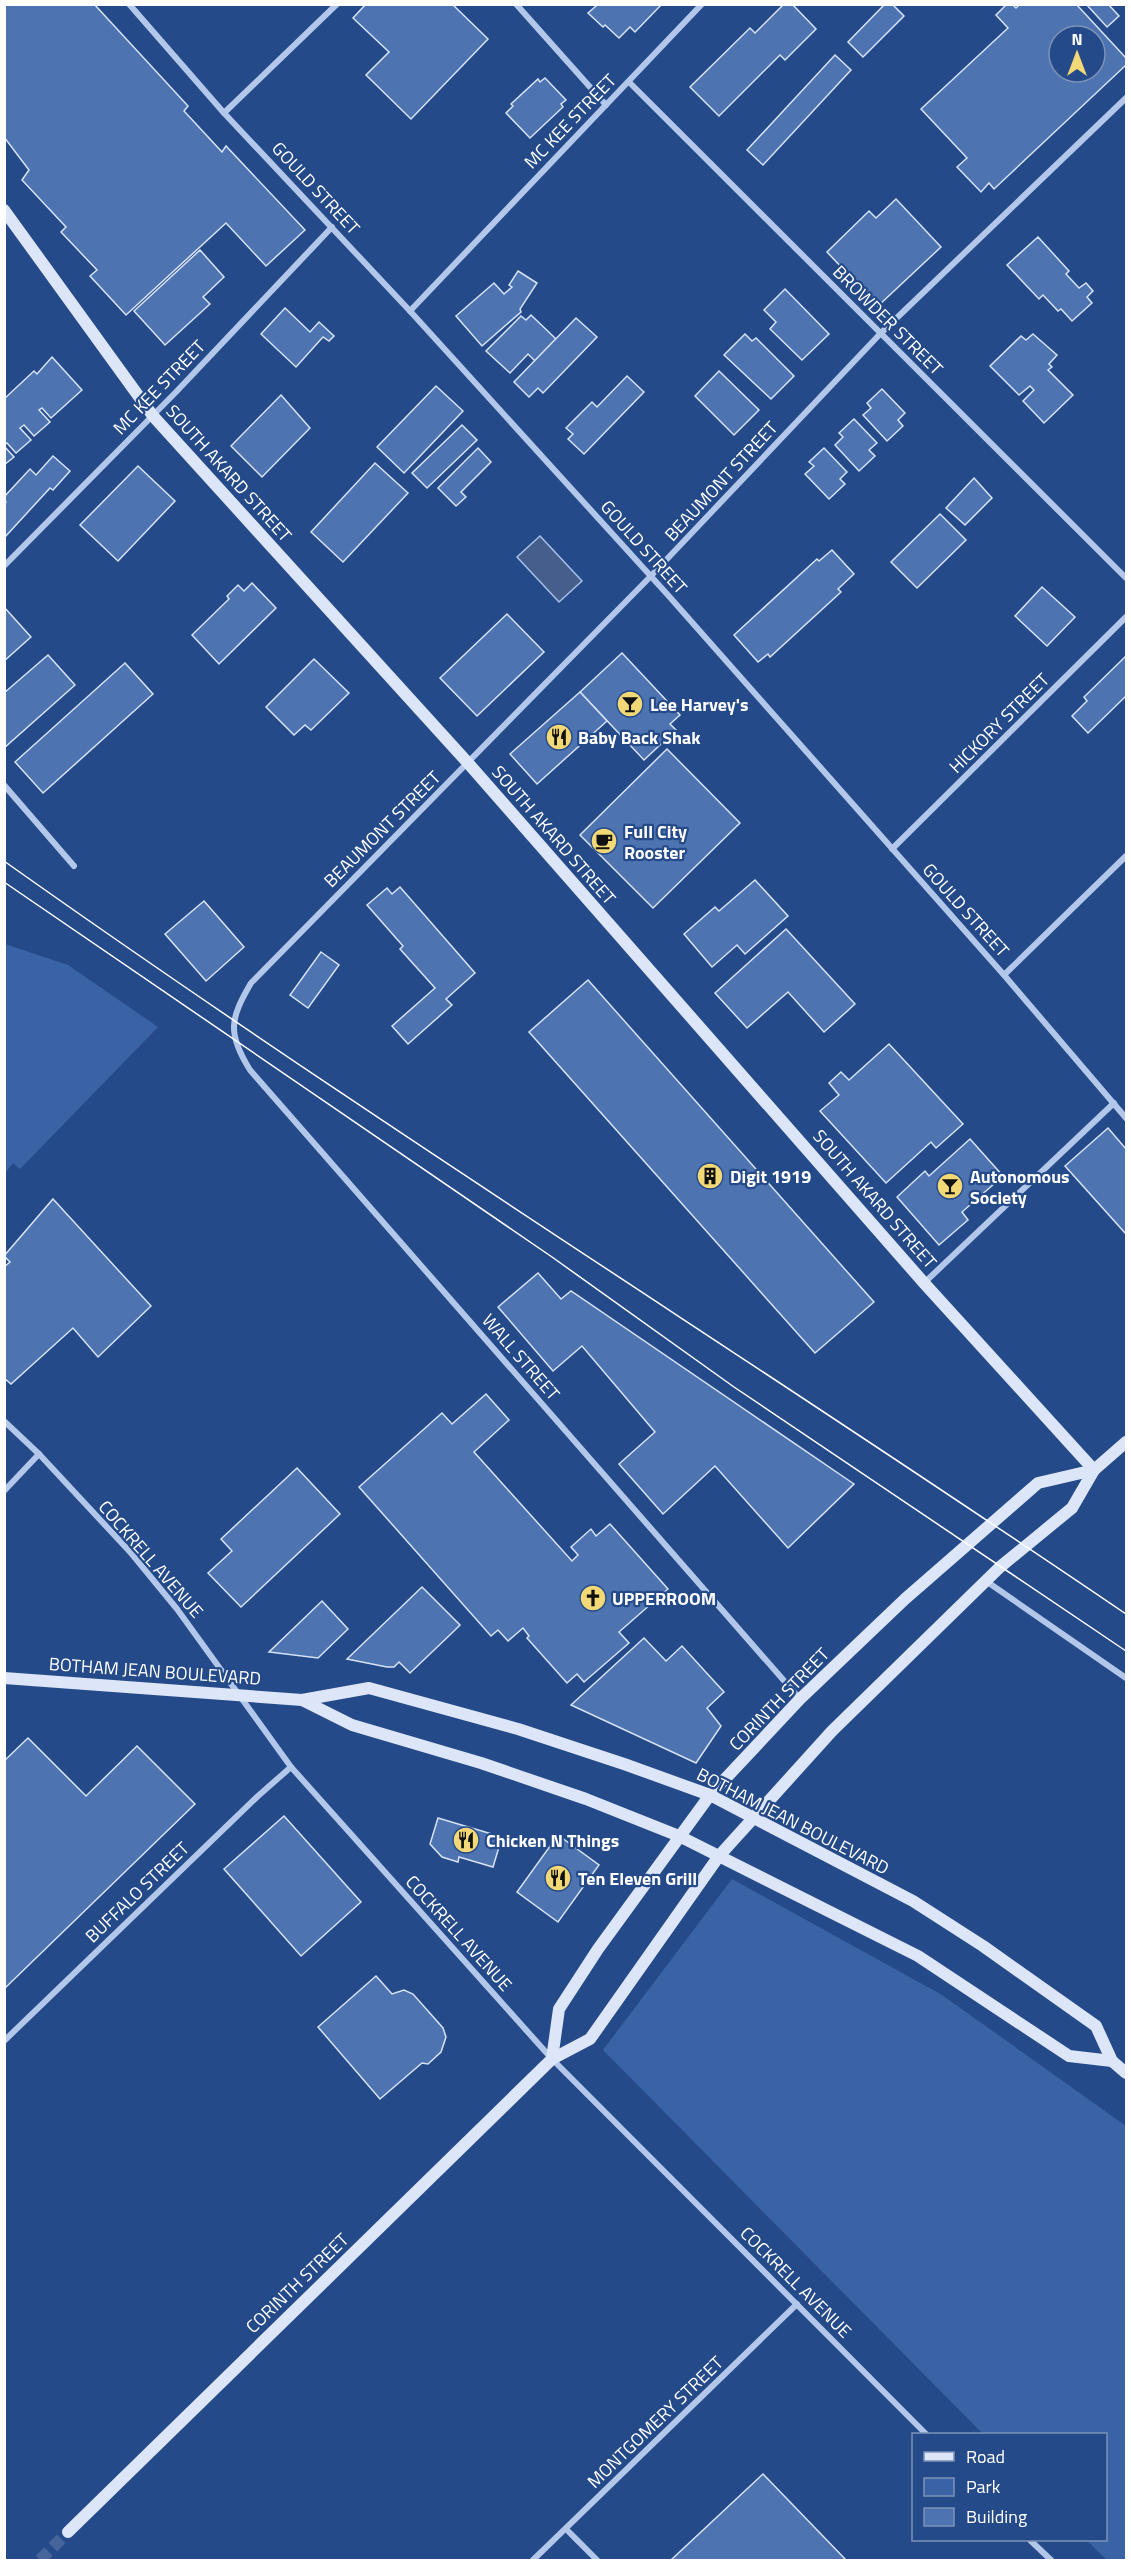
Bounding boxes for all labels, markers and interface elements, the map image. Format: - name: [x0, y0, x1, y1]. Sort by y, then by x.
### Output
- north arrow: [1047, 24, 1107, 84]
- text: N: [1071, 27, 1083, 51]
- street label: MC KEE STREET: [518, 67, 623, 174]
- street label: GOULD STREET: [266, 135, 367, 241]
- street label: BROWDER STREET: [827, 259, 950, 382]
- street label: MC KEE STREET: [107, 333, 212, 440]
- street label: SOUTH AKARD STREET: [160, 398, 299, 548]
- street label: BEAUMONT STREET: [658, 415, 784, 547]
- street label: GOULD STREET: [594, 494, 694, 600]
- street label: HICKORY STREET: [943, 666, 1056, 779]
- bar icon: Lee Harvey's: [615, 689, 645, 719]
- place label: Lee Harvey's: [650, 691, 749, 718]
- restaurant icon: Baby Back Shak: [544, 722, 574, 752]
- place label: Baby Back Shak: [578, 724, 701, 751]
- street label: SOUTH AKARD STREET: [486, 759, 623, 911]
- street label: BEAUMONT STREET: [317, 764, 447, 894]
- place label: Full City Rooster: [624, 818, 687, 866]
- cafe icon: Full City Rooster: [589, 826, 619, 856]
- street label: GOULD STREET: [916, 857, 1016, 963]
- street label: SOUTH AKARD STREET: [807, 1123, 944, 1275]
- building icon: Digit 1919: [695, 1161, 725, 1191]
- place label: Digit 1919: [730, 1163, 811, 1190]
- place label: Autonomous Society: [970, 1163, 1070, 1211]
- bar icon: Autonomous Society: [935, 1171, 965, 1201]
- street label: WALL STREET: [476, 1308, 567, 1407]
- street label: COCKRELL AVENUE: [92, 1494, 210, 1624]
- church icon: UPPERROOM: [578, 1583, 608, 1613]
- place label: UPPERROOM: [612, 1585, 716, 1612]
- street label: CORINTH STREET: [723, 1641, 836, 1757]
- street label: BOTHAM JEAN BOULEVARD: [48, 1650, 262, 1692]
- street label: BOTHAM JEAN BOULEVARD: [692, 1761, 894, 1881]
- restaurant icon: Chicken N Things: [451, 1825, 481, 1855]
- place label: Chicken N Things: [486, 1827, 619, 1854]
- street label: BUFFALO STREET: [79, 1835, 195, 1949]
- restaurant icon: Ten Eleven Grill: [543, 1863, 573, 1893]
- place label: Ten Eleven Grill: [578, 1865, 697, 1892]
- street label: COCKRELL AVENUE: [399, 1869, 519, 1997]
- street label: COCKRELL AVENUE: [734, 2220, 858, 2344]
- street label: CORINTH STREET: [239, 2226, 355, 2339]
- street label: MONTGOMERY STREET: [581, 2349, 730, 2494]
- legend: [912, 2433, 1107, 2541]
- text: Road: [966, 2443, 1005, 2470]
- text: Park: [966, 2473, 1001, 2500]
- text: Building: [966, 2503, 1027, 2530]

